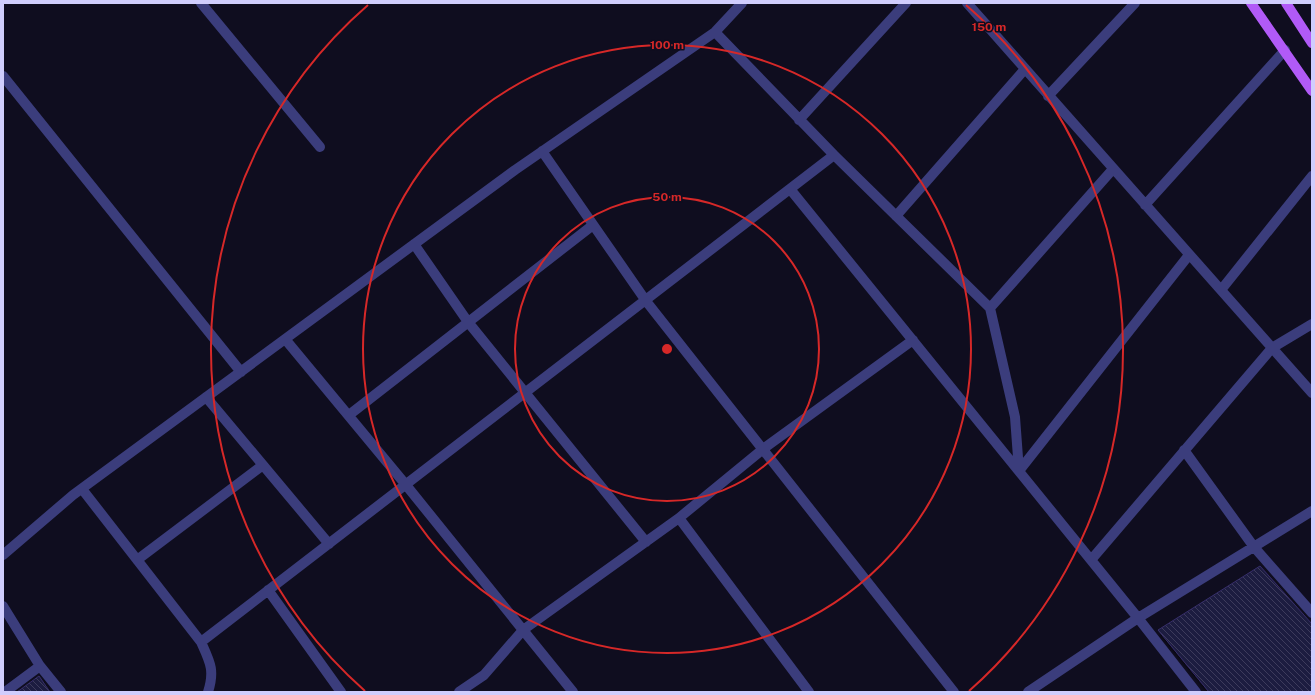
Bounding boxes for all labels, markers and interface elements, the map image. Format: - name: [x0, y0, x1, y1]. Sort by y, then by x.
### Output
- text: 150 m: [972, 20, 1006, 34]
- text: 100 m: [650, 38, 684, 52]
- text: 50 m: [652, 190, 682, 204]
- centre of rings: [660, 342, 674, 356]

